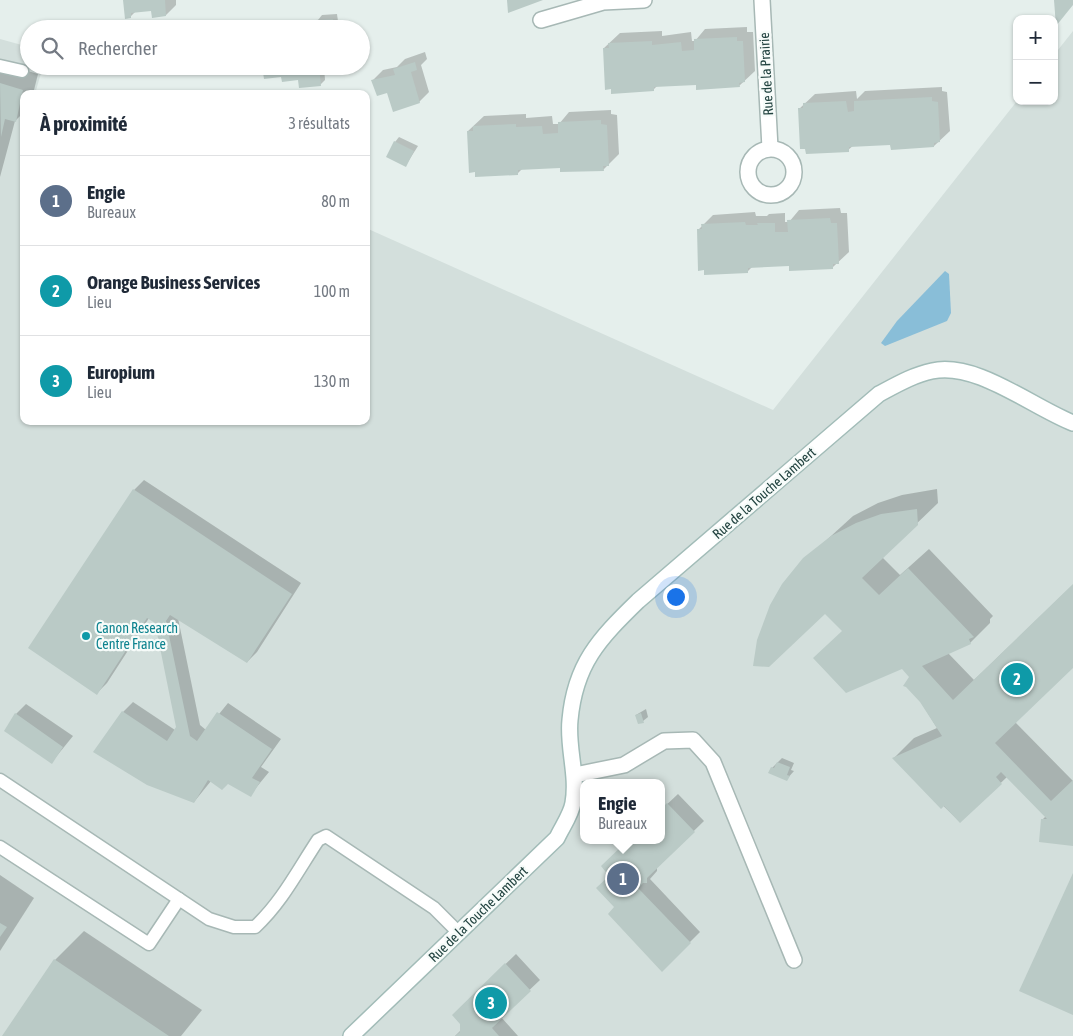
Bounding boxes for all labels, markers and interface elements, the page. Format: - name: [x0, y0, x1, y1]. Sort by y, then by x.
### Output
- map controls: [1013, 15, 1058, 105]
- button: +: [1013, 15, 1058, 60]
- search box: [20, 20, 370, 75]
- street label: Rue de la Prairie: [756, 32, 776, 116]
- icon: search: [38, 34, 66, 62]
- text: Rechercher: [78, 37, 157, 59]
- button: −: [1013, 60, 1058, 105]
- text: À proximité: [40, 111, 128, 135]
- text: 3 résultats: [288, 114, 350, 132]
- text: Engie: [87, 181, 125, 203]
- text: 1: [52, 192, 60, 210]
- text: 80 m: [321, 192, 350, 210]
- text: Bureaux: [87, 203, 136, 221]
- text: Orange Business Services: [87, 271, 260, 293]
- text: 2: [52, 282, 60, 300]
- text: 100 m: [314, 282, 350, 300]
- text: Lieu: [87, 293, 112, 311]
- text: Europium: [87, 361, 155, 383]
- text: 3: [52, 372, 60, 390]
- text: 130 m: [314, 372, 350, 390]
- text: Lieu: [87, 383, 112, 401]
- street label: Rue de la Touche Lambert: [709, 444, 819, 542]
- your location: [663, 584, 689, 610]
- place label: Canon Research Centre France: [96, 620, 178, 652]
- marker: Canon Research Centre France: [80, 630, 92, 642]
- pin: 2: [1001, 660, 1033, 698]
- popup: [580, 779, 665, 844]
- text: Engie: [598, 792, 637, 814]
- text: Bureaux: [598, 814, 647, 832]
- pin: 1: [607, 860, 639, 898]
- street label: Rue de la Touche Lambert: [425, 863, 531, 965]
- pin: 3: [475, 984, 507, 1022]

